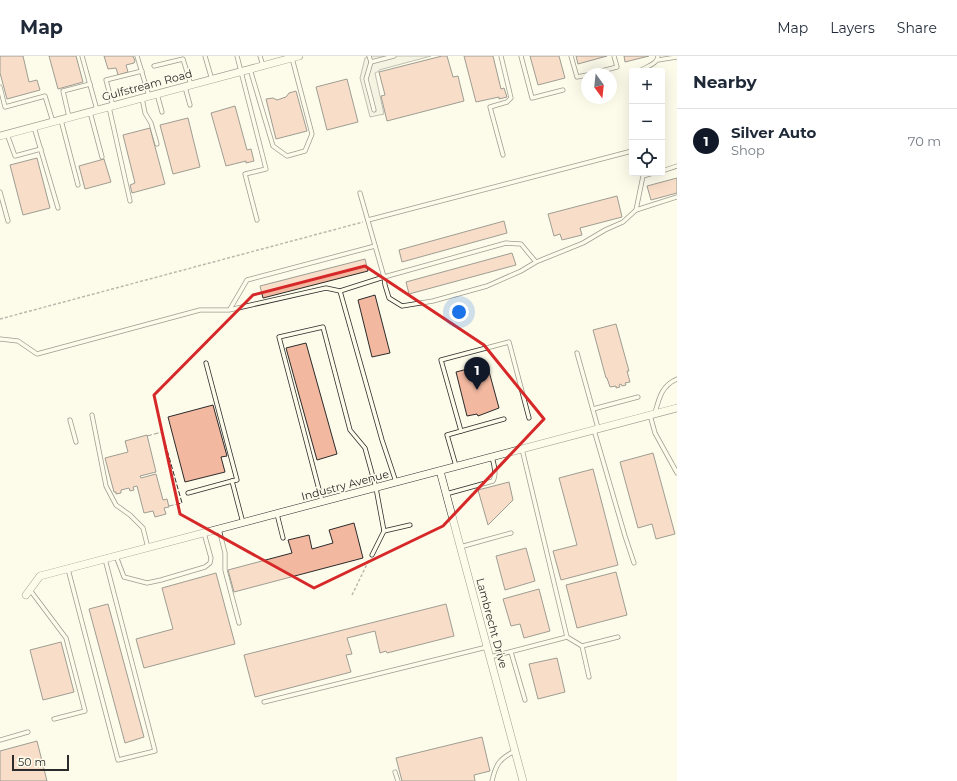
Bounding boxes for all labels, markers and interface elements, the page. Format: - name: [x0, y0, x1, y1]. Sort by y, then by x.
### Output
- text: Map: [20, 16, 63, 39]
- text: Map: [777, 19, 808, 37]
- text: Layers: [830, 19, 875, 37]
- text: Share: [897, 19, 937, 37]
- street label: Gulfstream Road: [100, 66, 194, 104]
- north arrow: [581, 68, 617, 104]
- map controls: [629, 68, 665, 176]
- button: +: [629, 68, 665, 104]
- text: Nearby: [693, 72, 757, 92]
- button: −: [629, 104, 665, 140]
- text: Silver Auto: [731, 123, 816, 142]
- text: 1: [703, 133, 709, 149]
- text: 70 m: [908, 133, 941, 149]
- button: locate: [629, 140, 665, 176]
- text: Shop: [731, 142, 765, 158]
- your location: [449, 302, 469, 322]
- pin: 1: [464, 357, 490, 390]
- street label: Industry Avenue: [300, 466, 391, 503]
- street label: Lambrecht Drive: [473, 576, 511, 670]
- scale bar: [12, 753, 69, 772]
- text: 50 m: [18, 755, 46, 769]

